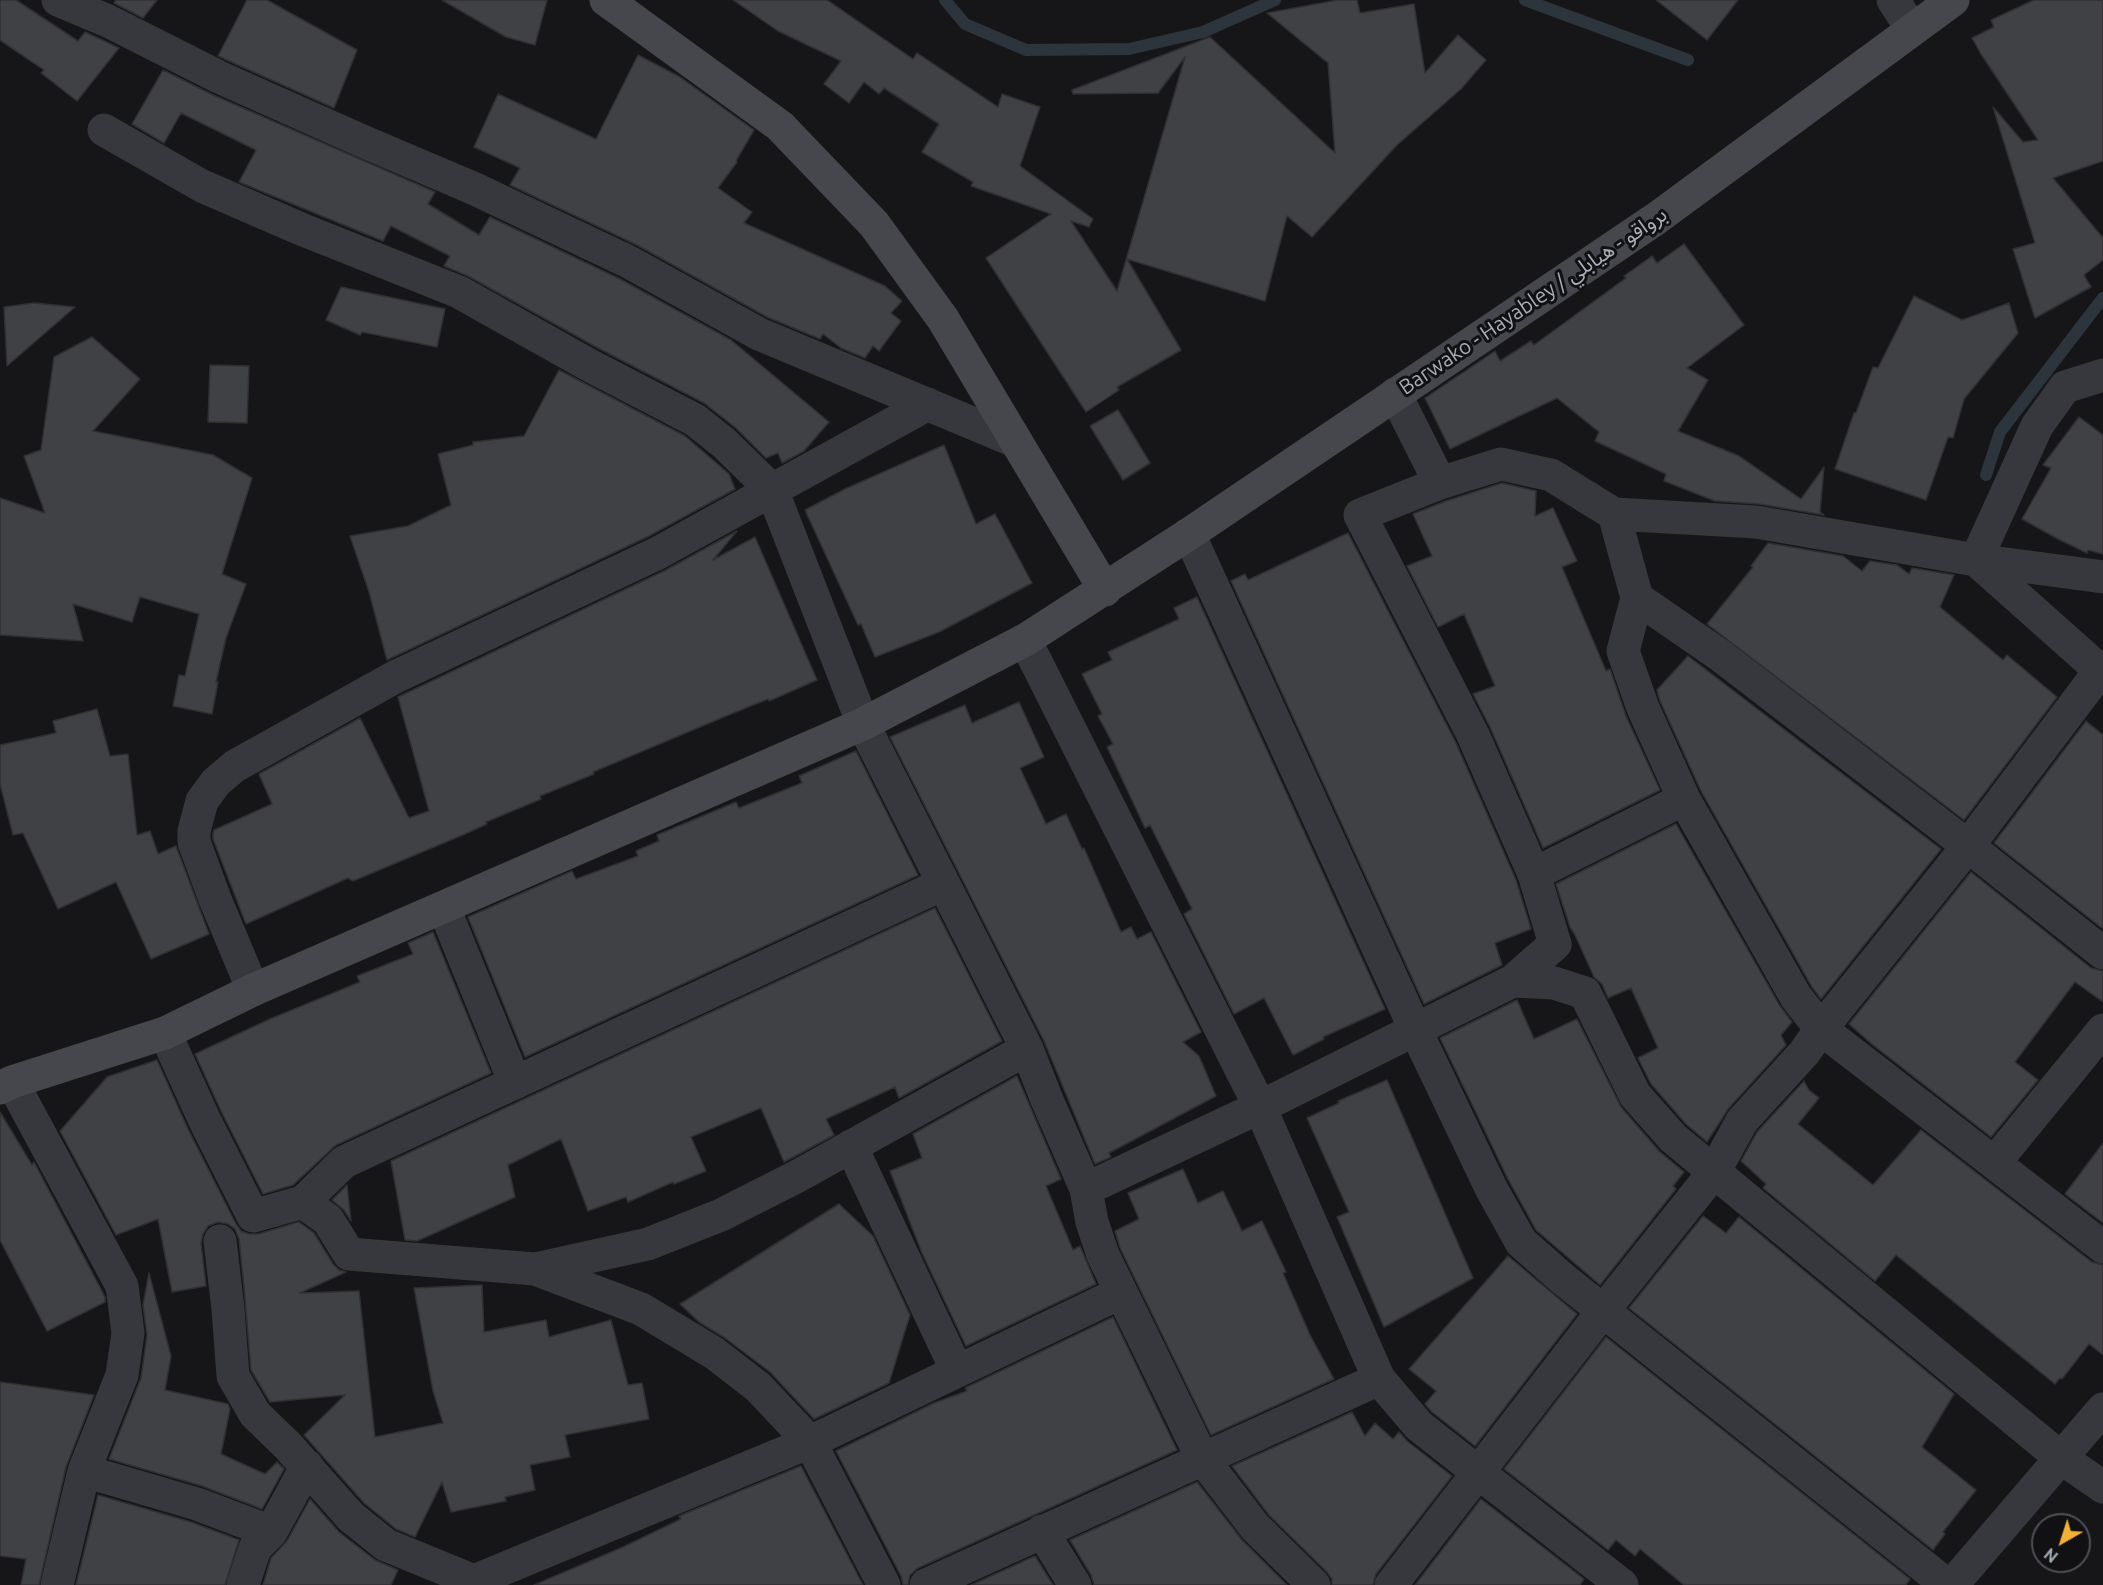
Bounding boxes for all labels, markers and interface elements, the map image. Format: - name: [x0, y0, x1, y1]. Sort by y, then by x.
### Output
- street label: Barwako - Hayabley / برواقو - هيابلي: [1394, 202, 1672, 400]
- north arrow: [2031, 1513, 2091, 1573]
- text: N: [2041, 1545, 2061, 1566]

